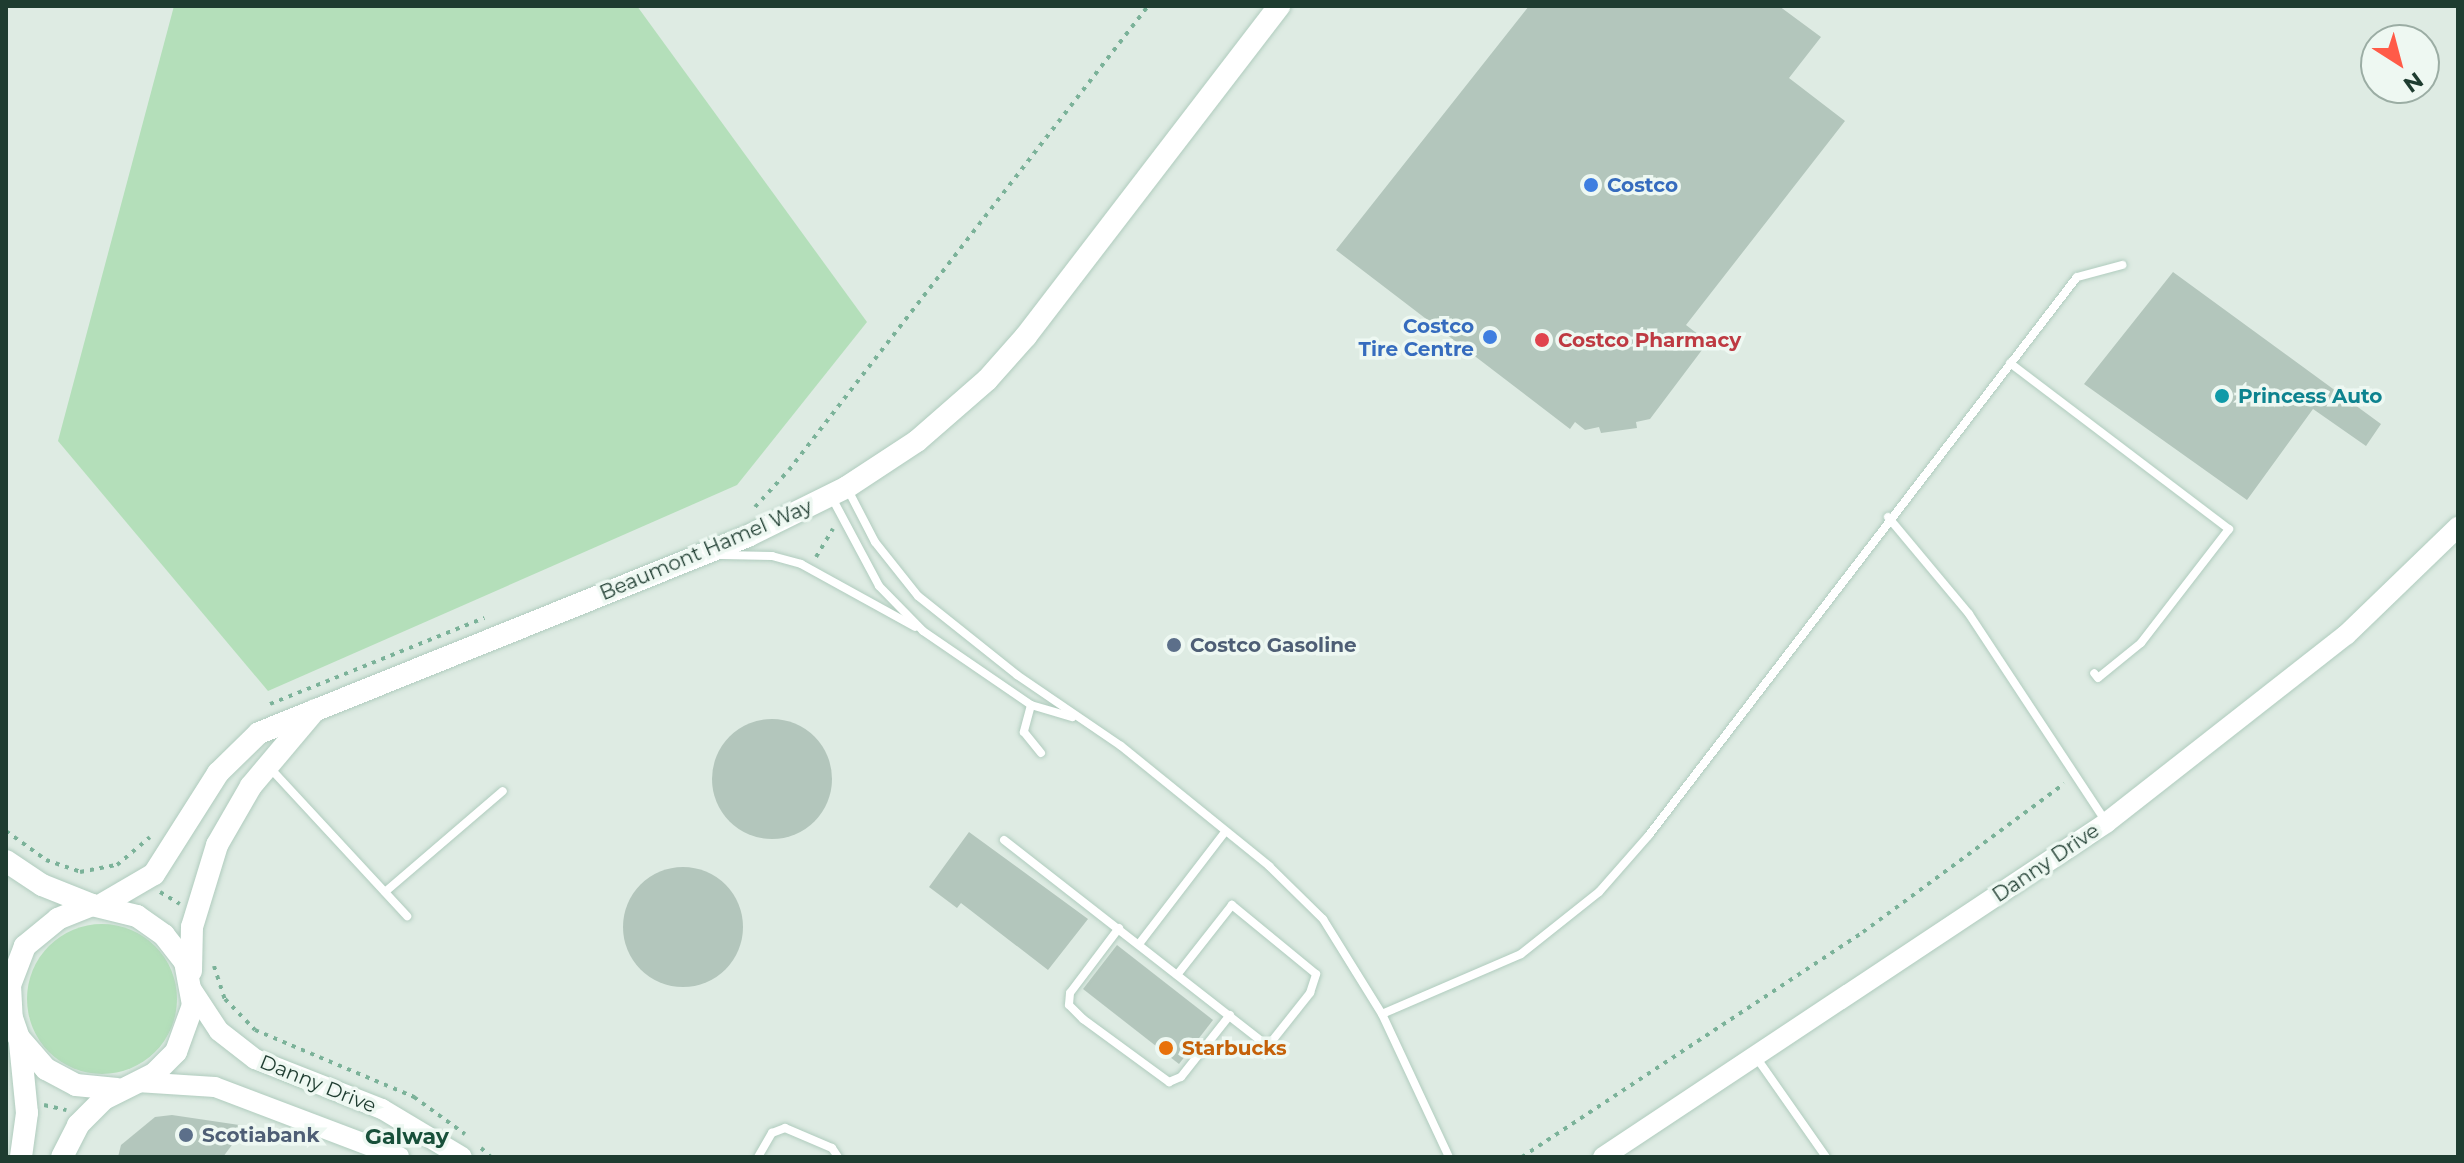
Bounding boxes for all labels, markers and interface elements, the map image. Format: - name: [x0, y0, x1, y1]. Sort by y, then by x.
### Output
- north arrow: [2360, 24, 2440, 104]
- text: N: [2398, 66, 2428, 98]
- place label: Costco: [1607, 173, 1678, 197]
- marker: Costco: [1582, 176, 1600, 194]
- place label: Costco Tire Centre: [1359, 314, 1474, 361]
- marker: Costco Tire Centre: [1481, 328, 1499, 346]
- place label: Costco Pharmacy: [1558, 328, 1741, 352]
- marker: Costco Pharmacy: [1533, 331, 1551, 349]
- place label: Princess Auto: [2238, 384, 2382, 408]
- marker: Princess Auto: [2213, 387, 2231, 405]
- street label: Beaumont Hamel Way: [596, 494, 816, 606]
- place label: Costco Gasoline: [1190, 633, 1357, 657]
- marker: Costco Gasoline: [1165, 636, 1183, 654]
- street label: Danny Drive: [1988, 819, 2104, 907]
- place label: Starbucks: [1182, 1036, 1287, 1060]
- marker: Starbucks: [1157, 1039, 1175, 1057]
- street label: Danny Drive: [256, 1050, 380, 1118]
- place label: Scotiabank: [202, 1123, 319, 1147]
- district label: Galway: [365, 1124, 449, 1150]
- marker: Scotiabank: [177, 1126, 195, 1144]

